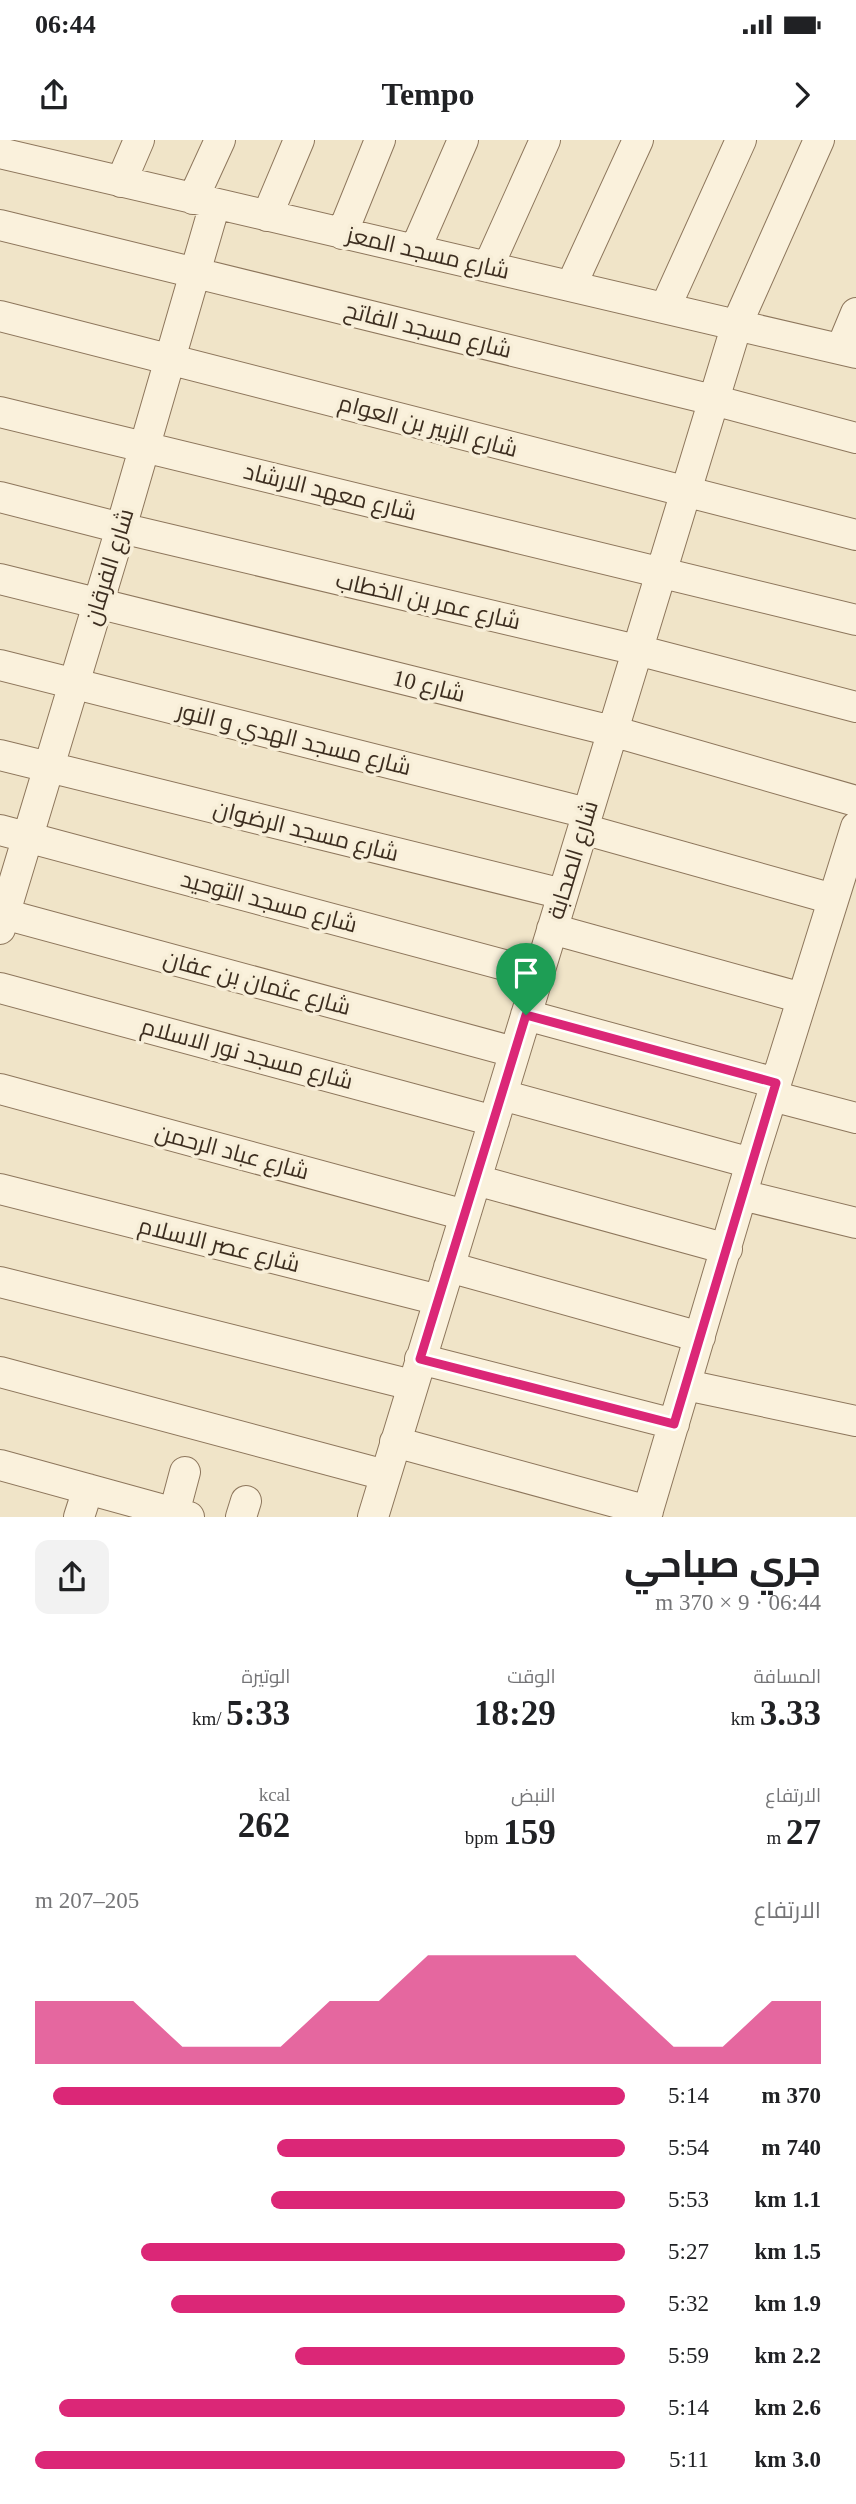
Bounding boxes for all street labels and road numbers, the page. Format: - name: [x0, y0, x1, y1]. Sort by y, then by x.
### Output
- street label: شارع مسجد المعز: [342, 222, 512, 287]
- street label: شارع مسجد الفاتح: [341, 297, 514, 366]
- street label: شارع الزبير بن العوام: [335, 390, 520, 465]
- street label: شارع معهد الارشاد: [240, 458, 419, 528]
- street label: شارع الفرقان: [79, 506, 141, 629]
- street label: شارع عمر بن الخطاب: [333, 568, 523, 637]
- street label: شارع 10: [390, 665, 468, 710]
- street label: شارع مسجد الهدي و النور: [171, 697, 413, 785]
- street label: شارع مسجد الرضوان: [210, 796, 401, 869]
- street label: شارع الصحابة: [543, 798, 606, 923]
- street label: شارع مسجد التوحيد: [177, 866, 360, 940]
- street label: شارع عثمان بن عفان: [160, 946, 353, 1023]
- street label: شارع مسجد نور الاسلام: [138, 1014, 355, 1097]
- street label: شارع عباد الرحمن: [152, 1119, 312, 1187]
- street label: شارع عصر الاسلام: [135, 1213, 302, 1280]

